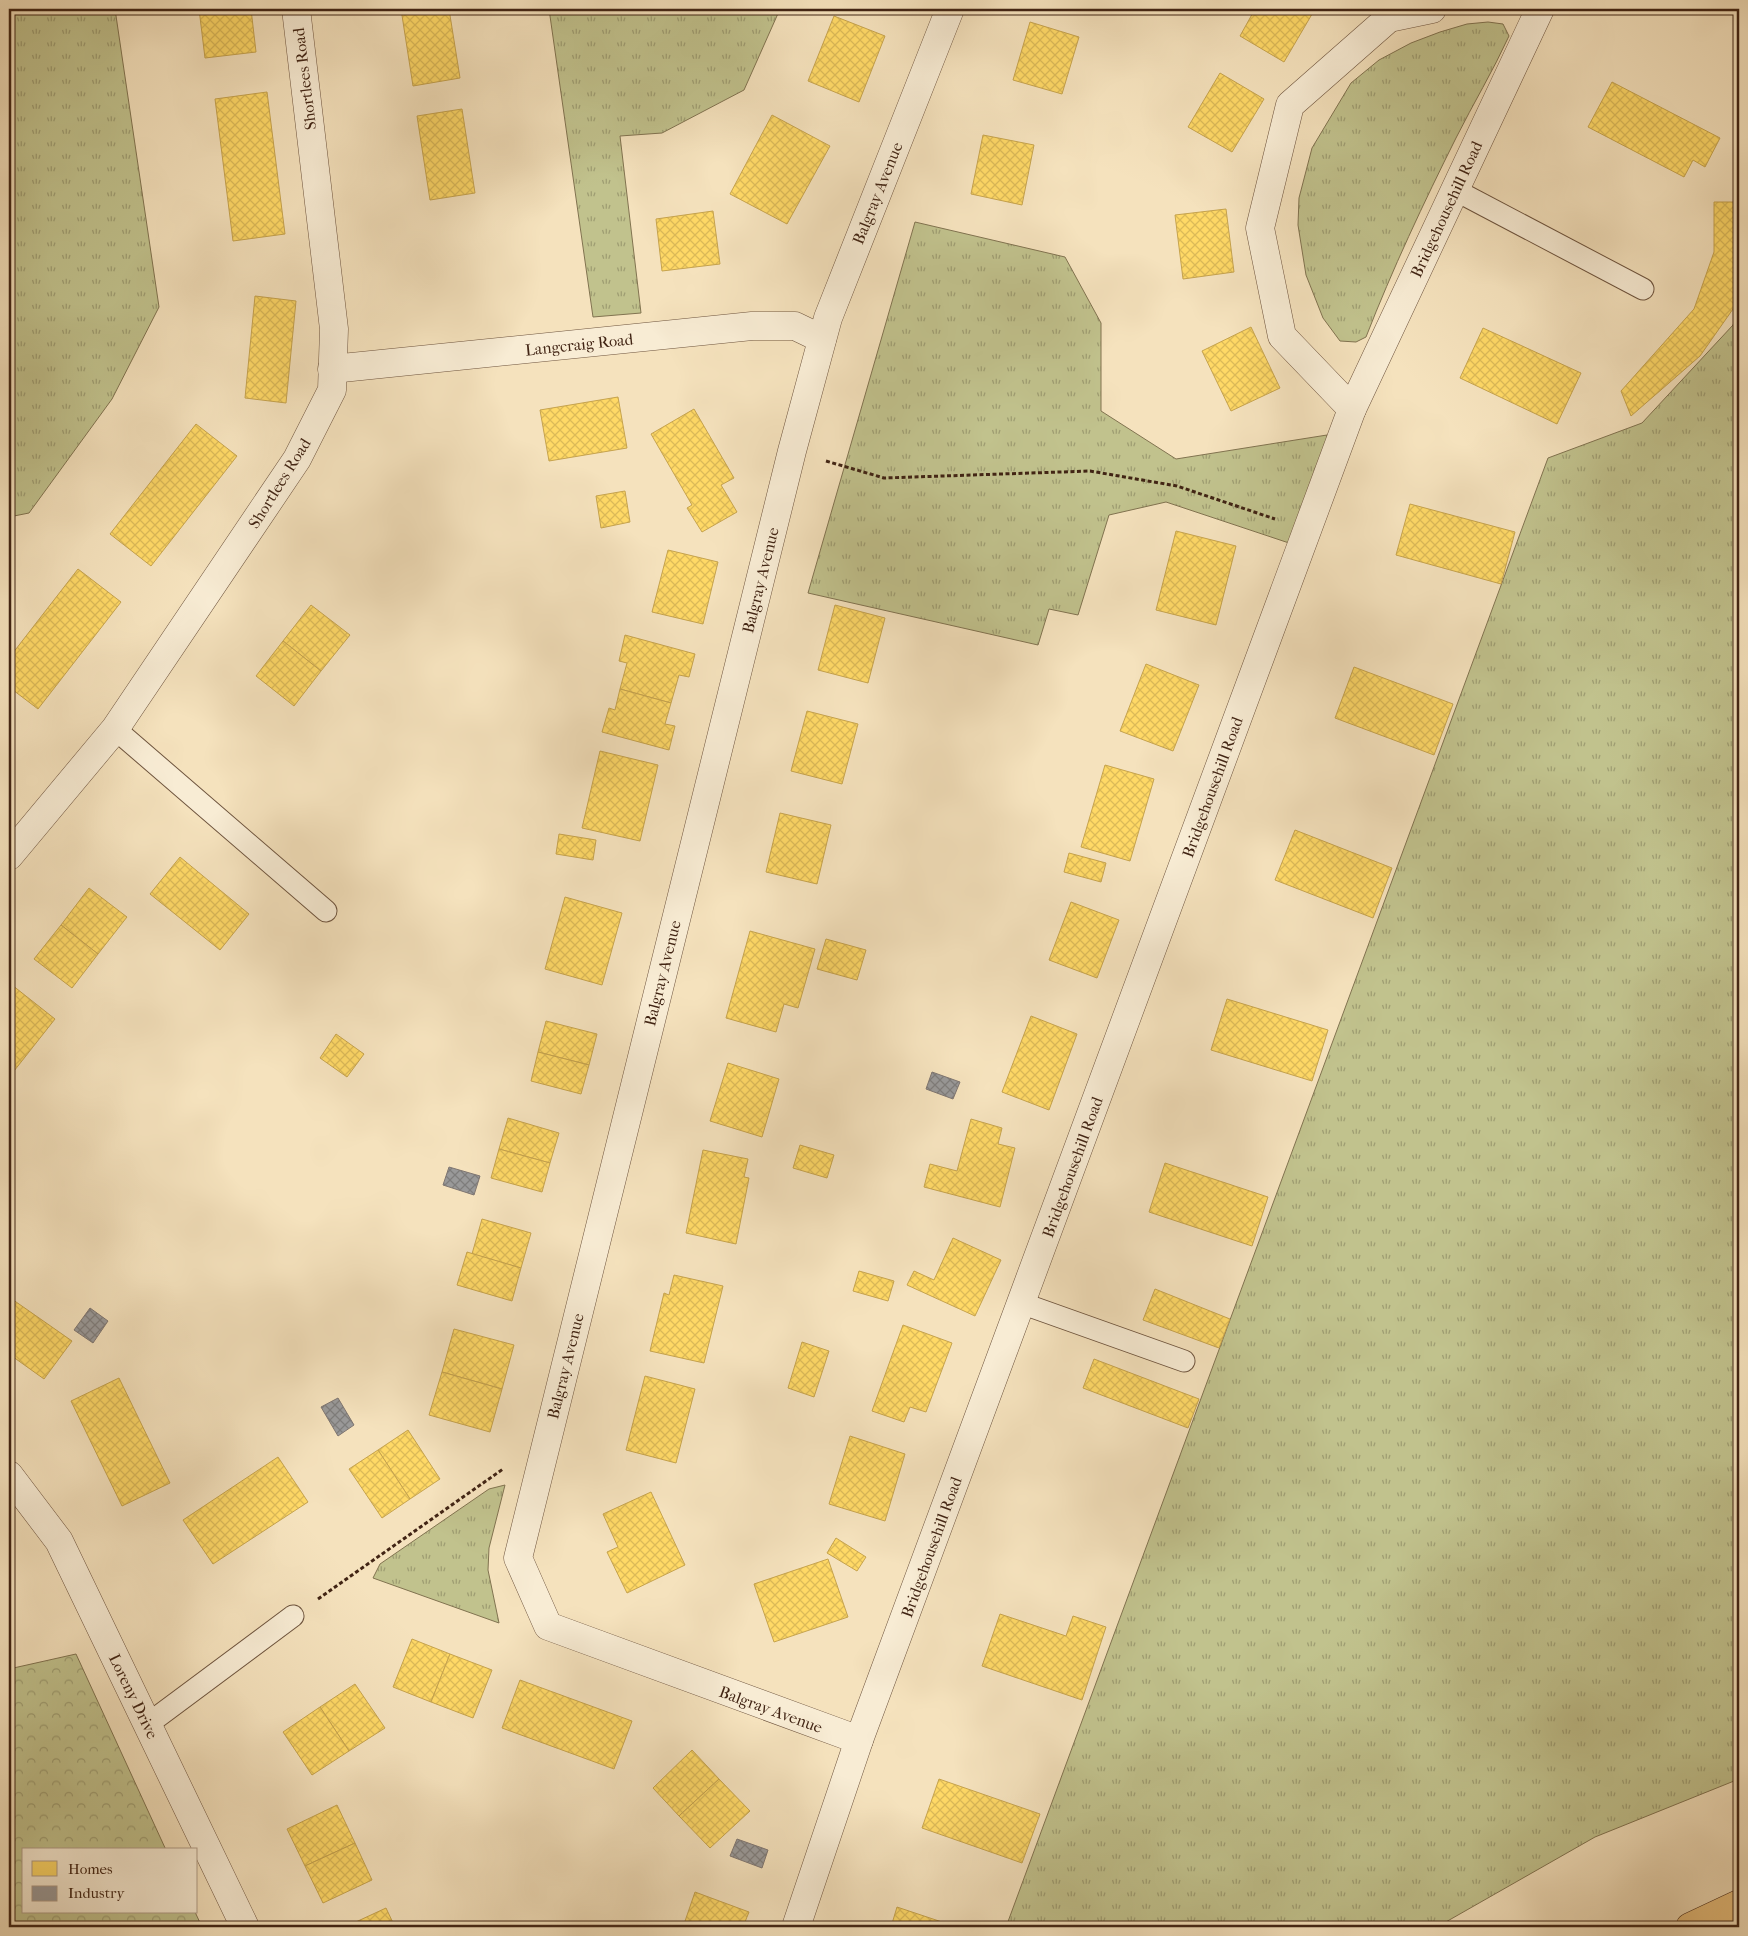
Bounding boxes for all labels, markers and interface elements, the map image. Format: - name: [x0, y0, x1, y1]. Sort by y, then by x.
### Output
- street label: Shortlees Road: [289, 26, 320, 131]
- street label: Bridgehousehill Road: [1407, 138, 1487, 280]
- street label: Balgray Avenue: [848, 139, 907, 247]
- street label: Langcraig Road: [524, 329, 634, 360]
- street label: Shortlees Road: [244, 434, 315, 532]
- street label: Balgray Avenue: [738, 525, 783, 635]
- street label: Bridgehousehill Road: [1178, 714, 1247, 860]
- street label: Balgray Avenue: [640, 918, 685, 1028]
- street label: Bridgehousehill Road: [1038, 1094, 1107, 1240]
- street label: Balgray Avenue: [543, 1311, 588, 1421]
- street label: Bridgehousehill Road: [897, 1474, 966, 1620]
- street label: Loreny Drive: [105, 1651, 162, 1742]
- street label: Balgray Avenue: [717, 1682, 825, 1737]
- legend: [22, 1848, 198, 1914]
- text: Homes: [68, 1860, 113, 1878]
- text: Industry: [68, 1884, 125, 1902]

